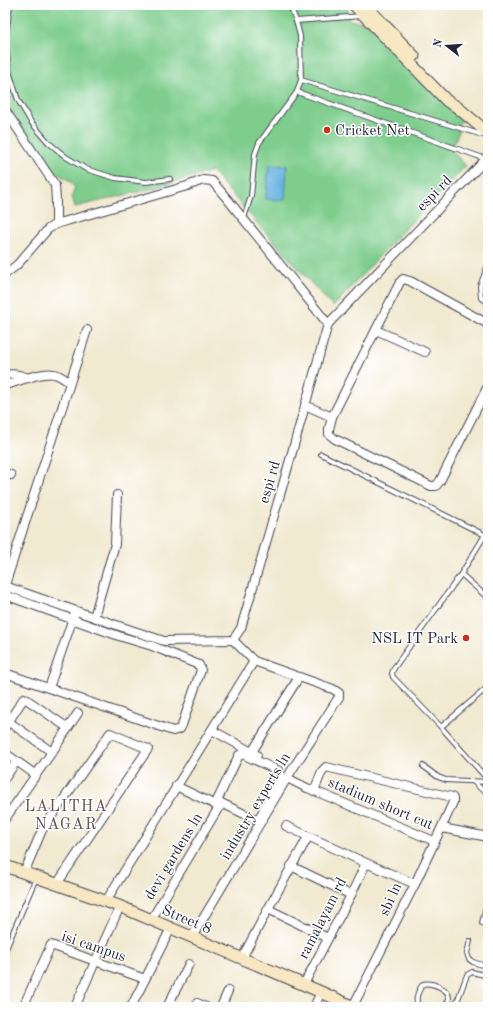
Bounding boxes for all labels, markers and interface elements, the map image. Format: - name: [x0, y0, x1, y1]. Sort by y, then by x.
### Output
- north arrow: [427, 26, 467, 66]
- text: N: [432, 37, 446, 49]
- place label: Cricket Net: [335, 124, 410, 139]
- marker: Cricket Net: [322, 125, 332, 135]
- street label: espi rd: [415, 173, 456, 215]
- street label: espi rd: [257, 459, 284, 505]
- place label: NSL IT Park: [371, 632, 458, 647]
- marker: NSL IT Park: [461, 633, 471, 643]
- street label: industry experts ln: [219, 751, 294, 863]
- street label: stadium short cut: [326, 775, 435, 833]
- district label: LALITHA NAGAR: [24, 799, 108, 833]
- street label: devi gardens ln: [143, 811, 206, 903]
- street label: ramalayam rd: [296, 875, 350, 962]
- street label: sbi ln: [377, 881, 405, 918]
- street label: Street 8: [159, 903, 214, 938]
- street label: isi campus: [59, 929, 128, 965]

